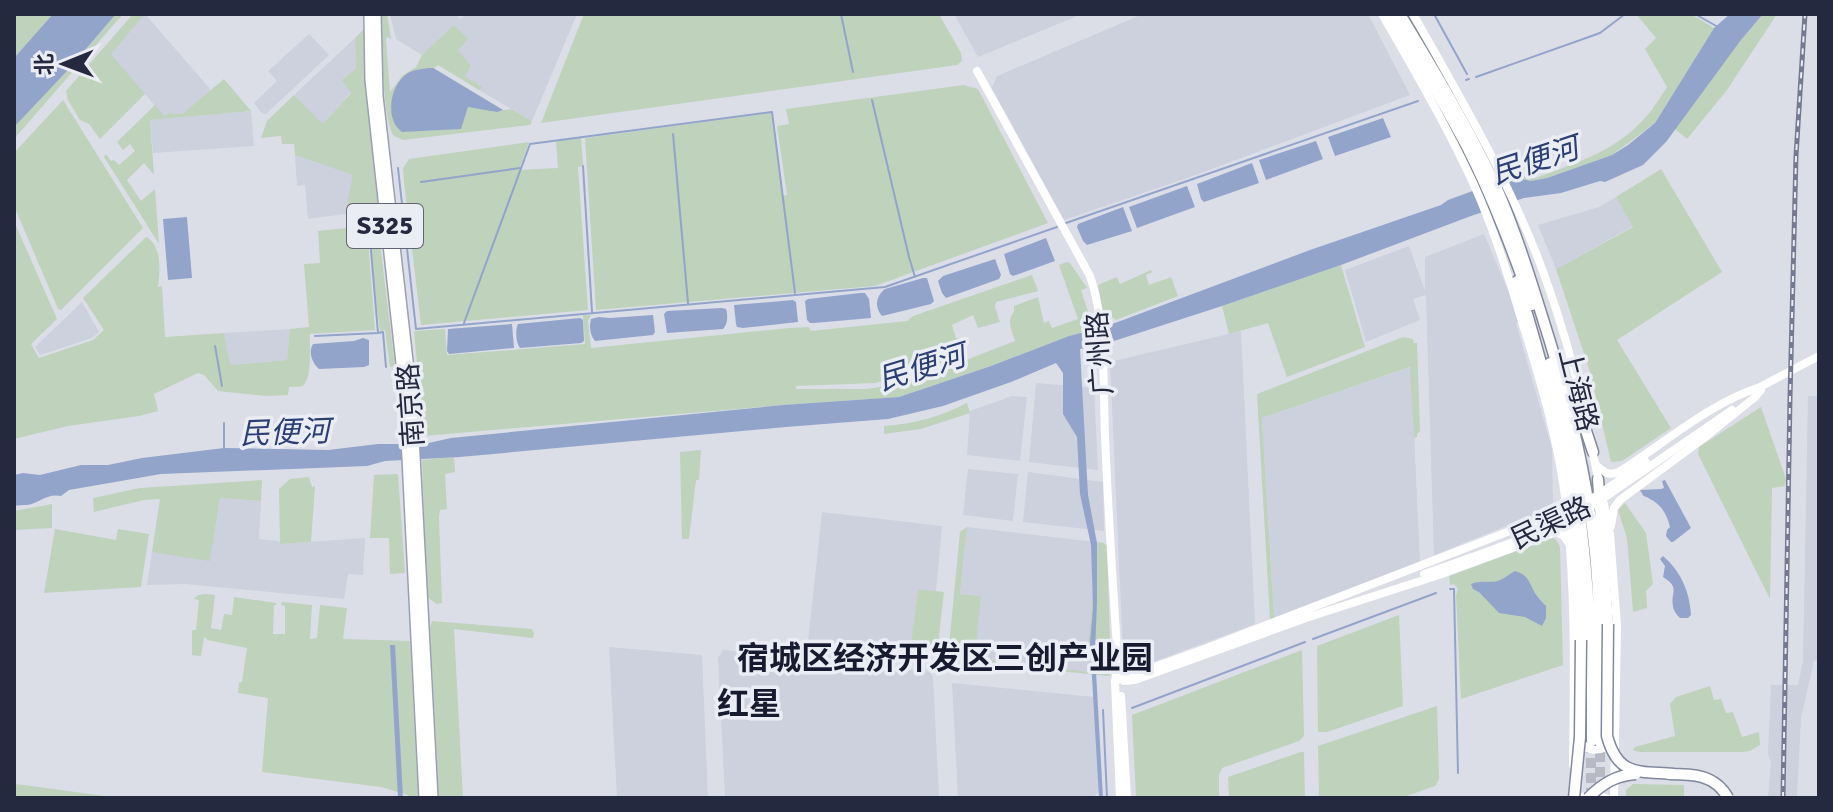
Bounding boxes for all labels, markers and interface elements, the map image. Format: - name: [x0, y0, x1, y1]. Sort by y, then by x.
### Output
- north arrow: [24, 24, 104, 104]
- text: 北: [31, 53, 58, 76]
- water label: 民便河: [1486, 128, 1588, 193]
- road number: S325: [347, 204, 423, 248]
- street label: 广州路: [1080, 310, 1120, 396]
- water label: 民便河: [874, 336, 975, 399]
- street label: 上海路: [1551, 345, 1605, 435]
- street label: 南京路: [391, 362, 431, 448]
- water label: 民便河: [239, 413, 336, 453]
- street label: 民渠路: [1506, 490, 1596, 556]
- district label: 宿城区经济开发区三创产业园: [737, 639, 1153, 678]
- district label: 红星: [717, 685, 781, 724]

